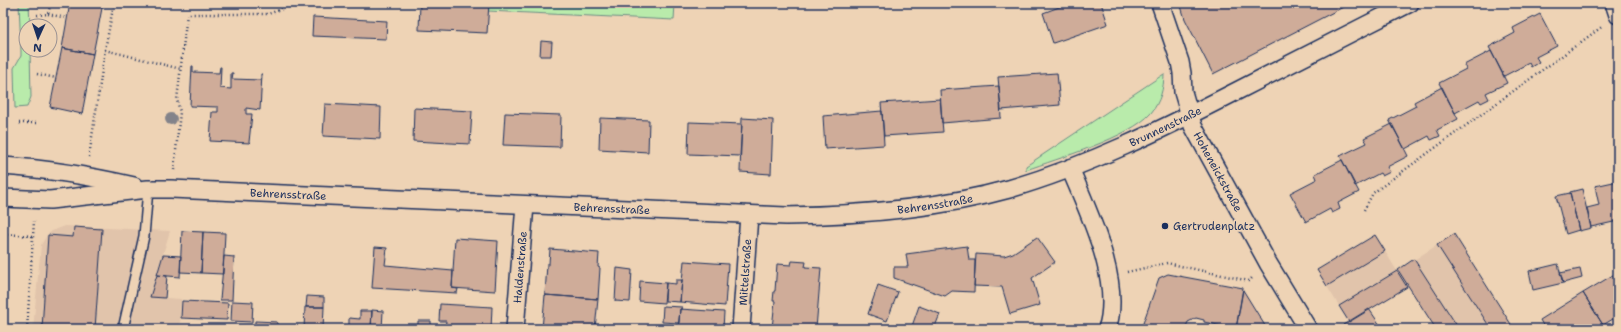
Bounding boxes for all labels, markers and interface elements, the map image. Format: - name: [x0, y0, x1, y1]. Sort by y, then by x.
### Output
- north arrow: [18, 18, 58, 58]
- text: N: [32, 40, 42, 55]
- street label: Brunnenstraße: [1127, 103, 1204, 151]
- street label: Hoheneickstraße: [1190, 129, 1246, 215]
- street label: Behrensstraße: [250, 185, 327, 204]
- street label: Behrensstraße: [897, 191, 974, 218]
- street label: Behrensstraße: [573, 200, 650, 218]
- place label: Gertrudenplatz: [1173, 219, 1255, 234]
- marker: Gertrudenplatz: [1160, 221, 1170, 231]
- street label: Haldenstraße: [510, 231, 531, 304]
- street label: Mittelstraße: [736, 238, 755, 306]

